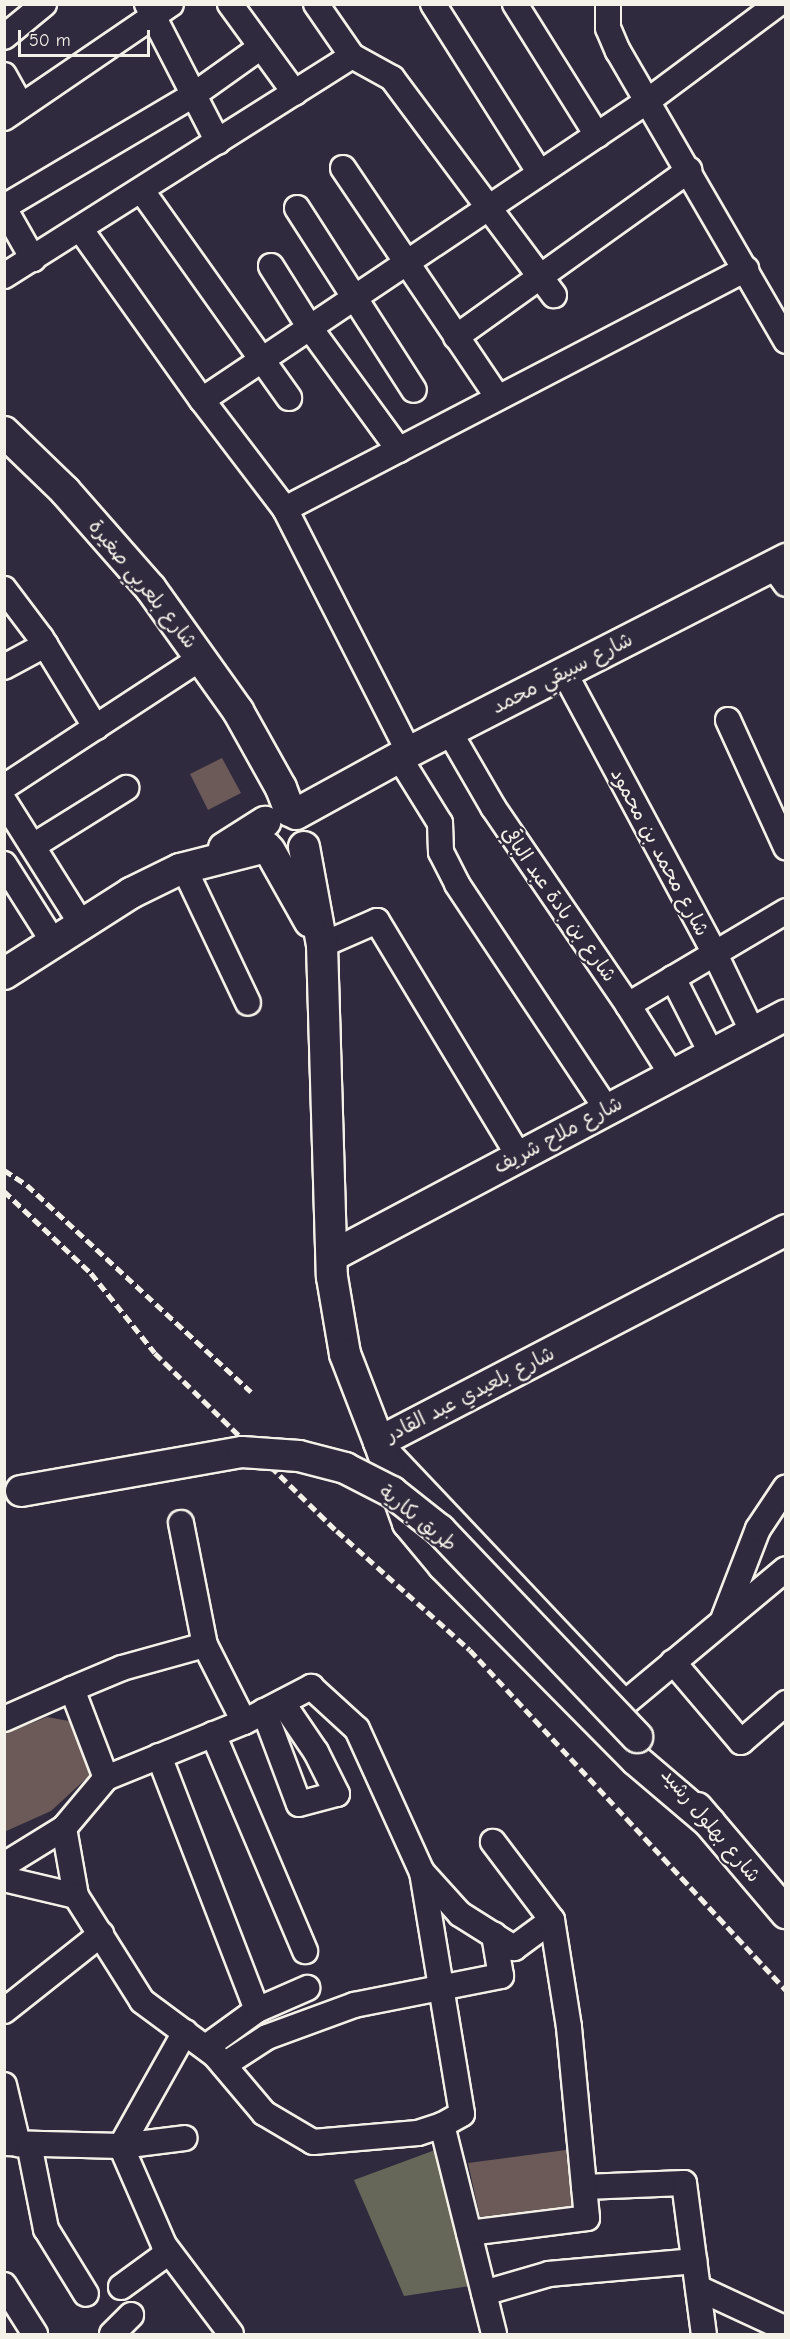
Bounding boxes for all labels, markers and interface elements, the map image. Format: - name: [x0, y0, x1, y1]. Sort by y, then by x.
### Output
- scale bar: [21, 18, 153, 56]
- text: 50 m: [29, 30, 71, 51]
- street label: شارع بلعربي صغيرة: [84, 515, 202, 653]
- street label: شارع سبيقي محمد: [487, 627, 637, 719]
- street label: شارع محمد بن محمود: [606, 764, 714, 940]
- street label: شارع بن بادة عبد الباقي: [496, 822, 622, 986]
- street label: شارع ملاح شريف: [490, 1091, 626, 1179]
- street label: شارع بلعيدي عبد القادر: [382, 1341, 558, 1447]
- street label: طريق بكارية: [374, 1480, 462, 1556]
- street label: شارع بهلول رشيد: [656, 1763, 766, 1887]

